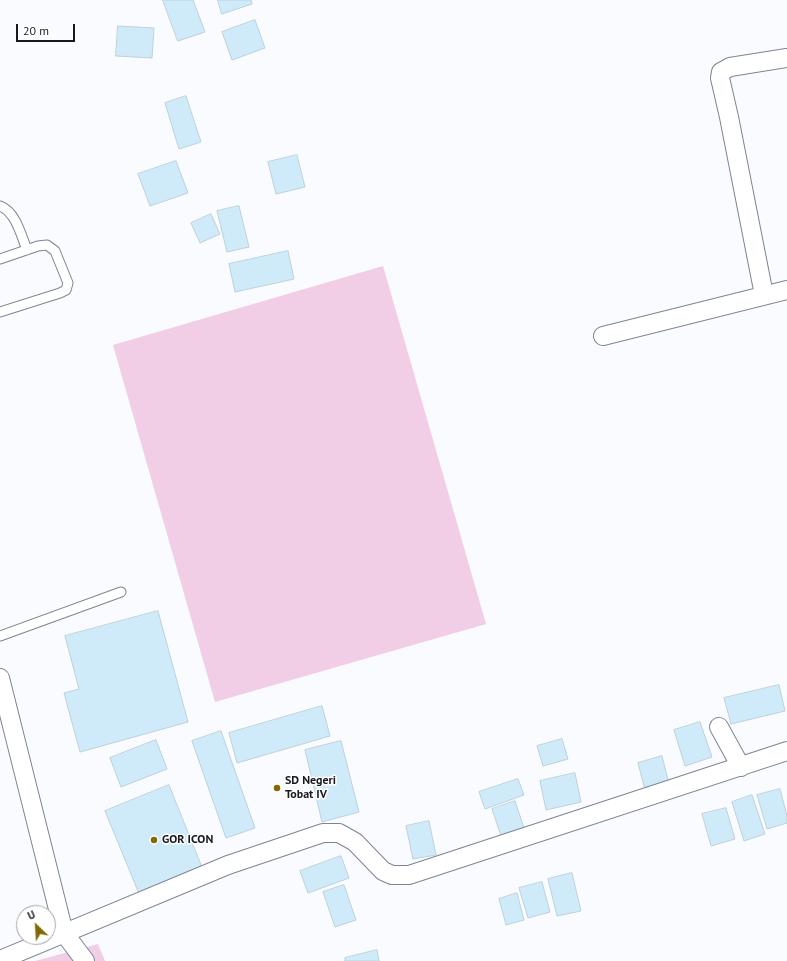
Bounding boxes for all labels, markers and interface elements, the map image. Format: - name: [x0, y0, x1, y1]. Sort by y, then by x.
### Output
- scale bar: [18, 16, 77, 42]
- text: 20 m: [23, 23, 49, 38]
- place label: SD Negeri Tobat IV: [285, 774, 336, 802]
- marker: SD Negeri Tobat IV: [272, 783, 282, 793]
- place label: GOR ICON: [162, 833, 213, 847]
- marker: GOR ICON: [149, 835, 159, 845]
- north arrow: [16, 905, 56, 945]
- text: U: [25, 907, 37, 923]

